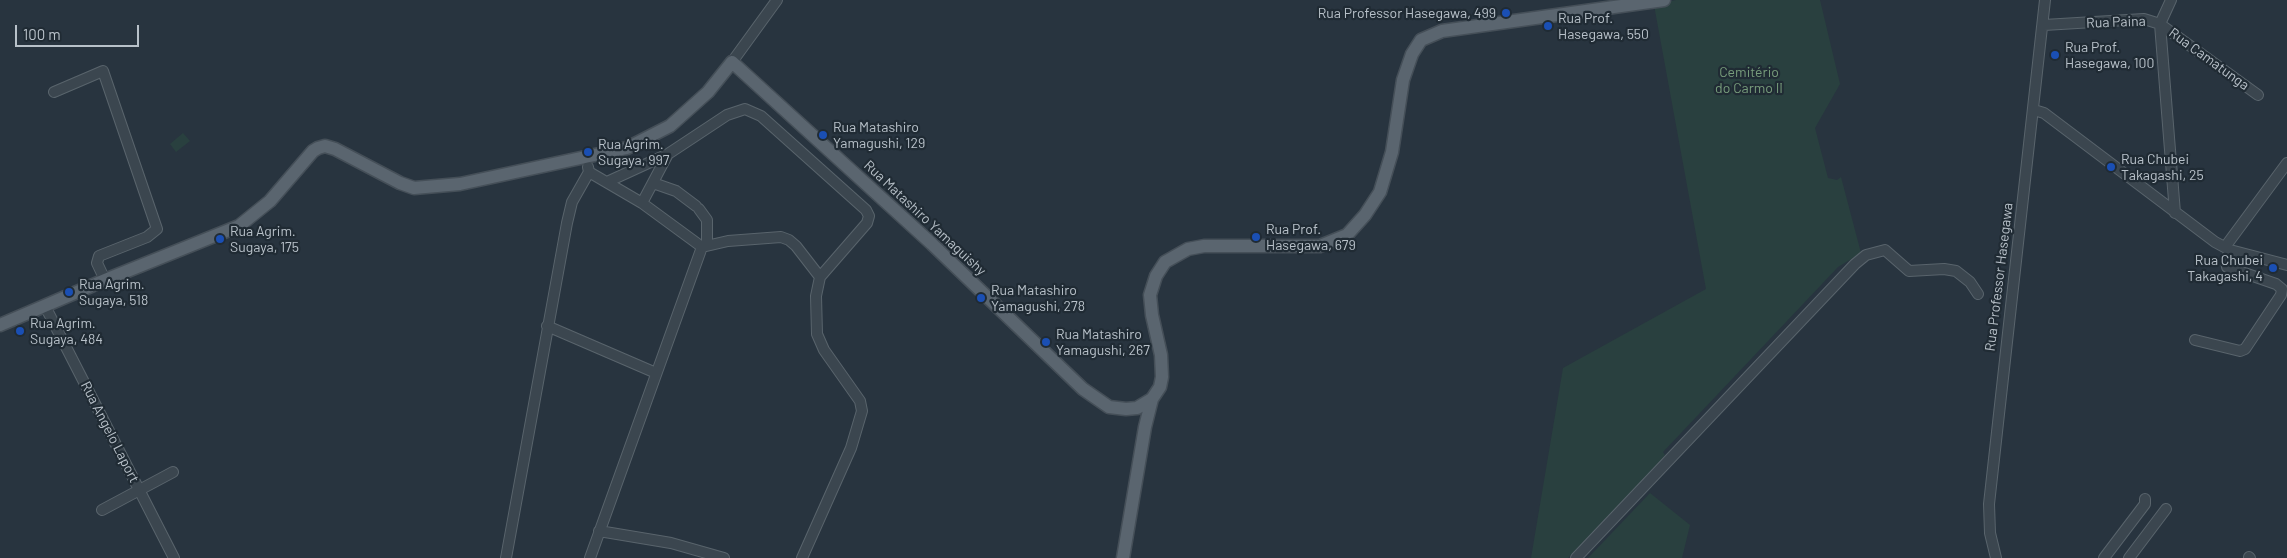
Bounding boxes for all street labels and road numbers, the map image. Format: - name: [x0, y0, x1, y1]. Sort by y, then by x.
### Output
- street label: Rua Paina: [2086, 13, 2146, 31]
- street label: Rua Camatunga: [2166, 24, 2252, 94]
- street label: Rua Matashiro Yamaguishy: [860, 157, 990, 279]
- street label: Rua Professor Hasegawa: [1982, 202, 2016, 352]
- street label: Rua Angelo Laport: [77, 379, 143, 485]

